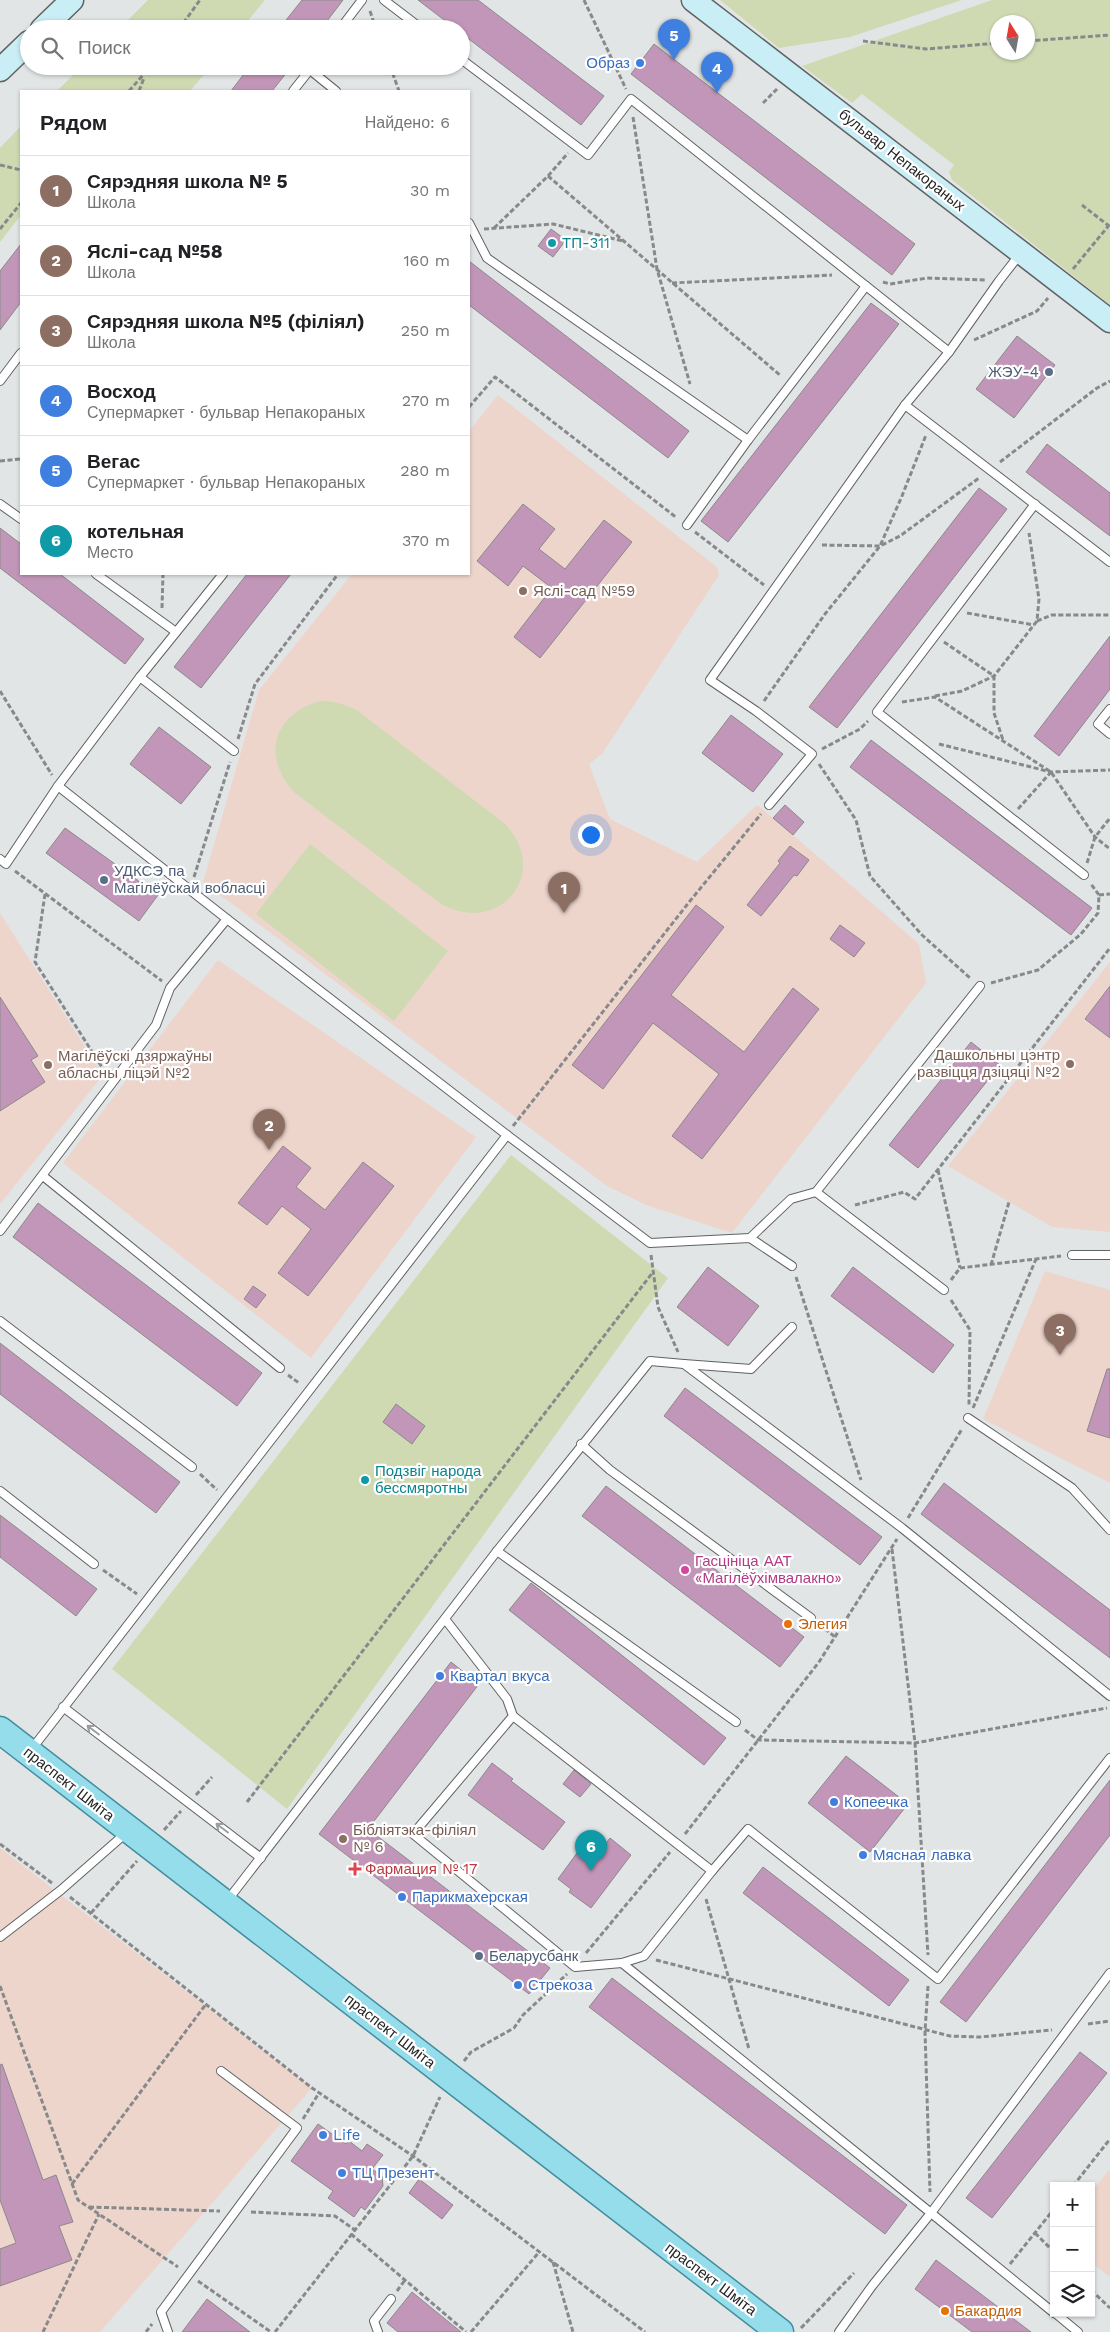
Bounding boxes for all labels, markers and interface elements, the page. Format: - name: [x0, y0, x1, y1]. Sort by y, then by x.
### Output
- north arrow: [990, 15, 1035, 60]
- pin: 5: [658, 19, 690, 60]
- search box: [20, 20, 470, 75]
- icon: search: [38, 34, 66, 62]
- text: Поиск: [78, 36, 131, 59]
- pin: 4: [701, 52, 733, 93]
- place label: Образ: [586, 54, 630, 72]
- marker: Образ: [634, 57, 646, 69]
- street label: бульвар Непакораных: [835, 105, 969, 215]
- text: Рядом: [40, 110, 107, 135]
- text: Найдено: 6: [365, 113, 450, 132]
- text: Сярэдняя школа № 5: [87, 170, 287, 193]
- text: 1: [53, 181, 59, 200]
- text: 30 m: [410, 181, 450, 200]
- text: Школа: [87, 193, 136, 212]
- place label: ТП-311: [562, 234, 610, 252]
- marker: ТП-311: [546, 237, 558, 249]
- text: Яслі-сад №58: [87, 240, 223, 263]
- text: 2: [51, 251, 61, 270]
- text: 160 m: [403, 251, 450, 270]
- text: Школа: [87, 263, 136, 282]
- text: Сярэдняя школа №5 (філіял): [87, 310, 365, 333]
- text: 3: [51, 321, 61, 340]
- text: 250 m: [401, 321, 450, 340]
- text: Школа: [87, 333, 136, 352]
- place label: ЖЭУ-4: [988, 363, 1039, 381]
- marker: ЖЭУ-4: [1043, 366, 1055, 378]
- text: Восход: [87, 380, 156, 403]
- text: 4: [51, 391, 61, 410]
- text: 270 m: [402, 391, 450, 410]
- text: Супермаркет · бульвар Непакораных: [87, 403, 365, 422]
- text: Вегас: [87, 450, 140, 473]
- text: 5: [51, 461, 61, 480]
- text: 280 m: [400, 461, 450, 480]
- text: Супермаркет · бульвар Непакораных: [87, 473, 365, 492]
- text: котельная: [87, 520, 184, 543]
- text: 6: [51, 531, 61, 550]
- text: 370 m: [402, 531, 450, 550]
- text: Место: [87, 543, 133, 562]
- place label: Яслі-сад №59: [533, 582, 635, 600]
- marker: Яслі-сад №59: [517, 585, 529, 597]
- your location: [578, 822, 604, 848]
- place label: УДКСЭ па Магілёўскай вобласці: [114, 862, 265, 897]
- pin: 1: [548, 872, 580, 913]
- marker: УДКСЭ па Магілёўскай вобласці: [98, 874, 110, 886]
- place label: Дашкольны цэнтр развіцця дзіцяці №2: [917, 1046, 1060, 1081]
- place label: Магілёўскі дзяржаўны абласны ліцэй №2: [58, 1047, 212, 1082]
- marker: Дашкольны цэнтр развіцця дзіцяці №2: [1064, 1058, 1076, 1070]
- marker: Магілёўскі дзяржаўны абласны ліцэй №2: [42, 1059, 54, 1071]
- pin: 2: [253, 1109, 285, 1150]
- pin: 3: [1044, 1314, 1076, 1355]
- place label: Подзвіг народа бессмяротны: [375, 1462, 482, 1497]
- marker: Подзвіг народа бессмяротны: [359, 1474, 371, 1486]
- place label: Гасцініца ААТ «Магілёўхімвалакно»: [695, 1552, 842, 1587]
- marker: Гасцініца ААТ «Магілёўхімвалакно»: [679, 1564, 691, 1576]
- place label: Элегия: [798, 1615, 847, 1633]
- marker: Элегия: [782, 1618, 794, 1630]
- place label: Квартал вкуса: [450, 1667, 550, 1685]
- marker: Квартал вкуса: [434, 1670, 446, 1682]
- one-way arrow: [86, 1725, 100, 1735]
- street label: праспект Шміта: [20, 1743, 118, 1825]
- place label: Копеечка: [844, 1793, 909, 1811]
- marker: Копеечка: [828, 1796, 840, 1808]
- place label: Бібліятэка-філіял № 6: [353, 1821, 476, 1856]
- one-way arrow: [215, 1823, 229, 1833]
- pin: 6: [575, 1830, 607, 1871]
- marker: Бібліятэка-філіял № 6: [337, 1833, 349, 1845]
- place label: Мясная лавка: [873, 1846, 972, 1864]
- marker: Мясная лавка: [857, 1849, 869, 1861]
- place label: Фармация № 17: [365, 1860, 477, 1878]
- marker: Фармация № 17: [349, 1863, 361, 1875]
- place label: Парикмахерская: [412, 1888, 528, 1906]
- marker: Парикмахерская: [396, 1891, 408, 1903]
- place label: Беларусбанк: [489, 1947, 579, 1965]
- marker: Беларусбанк: [473, 1950, 485, 1962]
- place label: Стрекоза: [528, 1976, 593, 1994]
- marker: Стрекоза: [512, 1979, 524, 1991]
- street label: праспект Шміта: [341, 1990, 439, 2072]
- place label: Life: [333, 2126, 360, 2144]
- marker: Life: [317, 2129, 329, 2141]
- place label: ТЦ Презент: [352, 2164, 435, 2182]
- marker: ТЦ Презент: [336, 2167, 348, 2179]
- map controls: [1050, 2182, 1095, 2317]
- button: +: [1050, 2182, 1095, 2227]
- button: −: [1050, 2227, 1095, 2272]
- street label: праспект Шміта: [662, 2239, 761, 2320]
- button: layers: [1050, 2272, 1095, 2317]
- place label: Бакардия: [955, 2302, 1022, 2320]
- marker: Бакардия: [939, 2305, 951, 2317]

